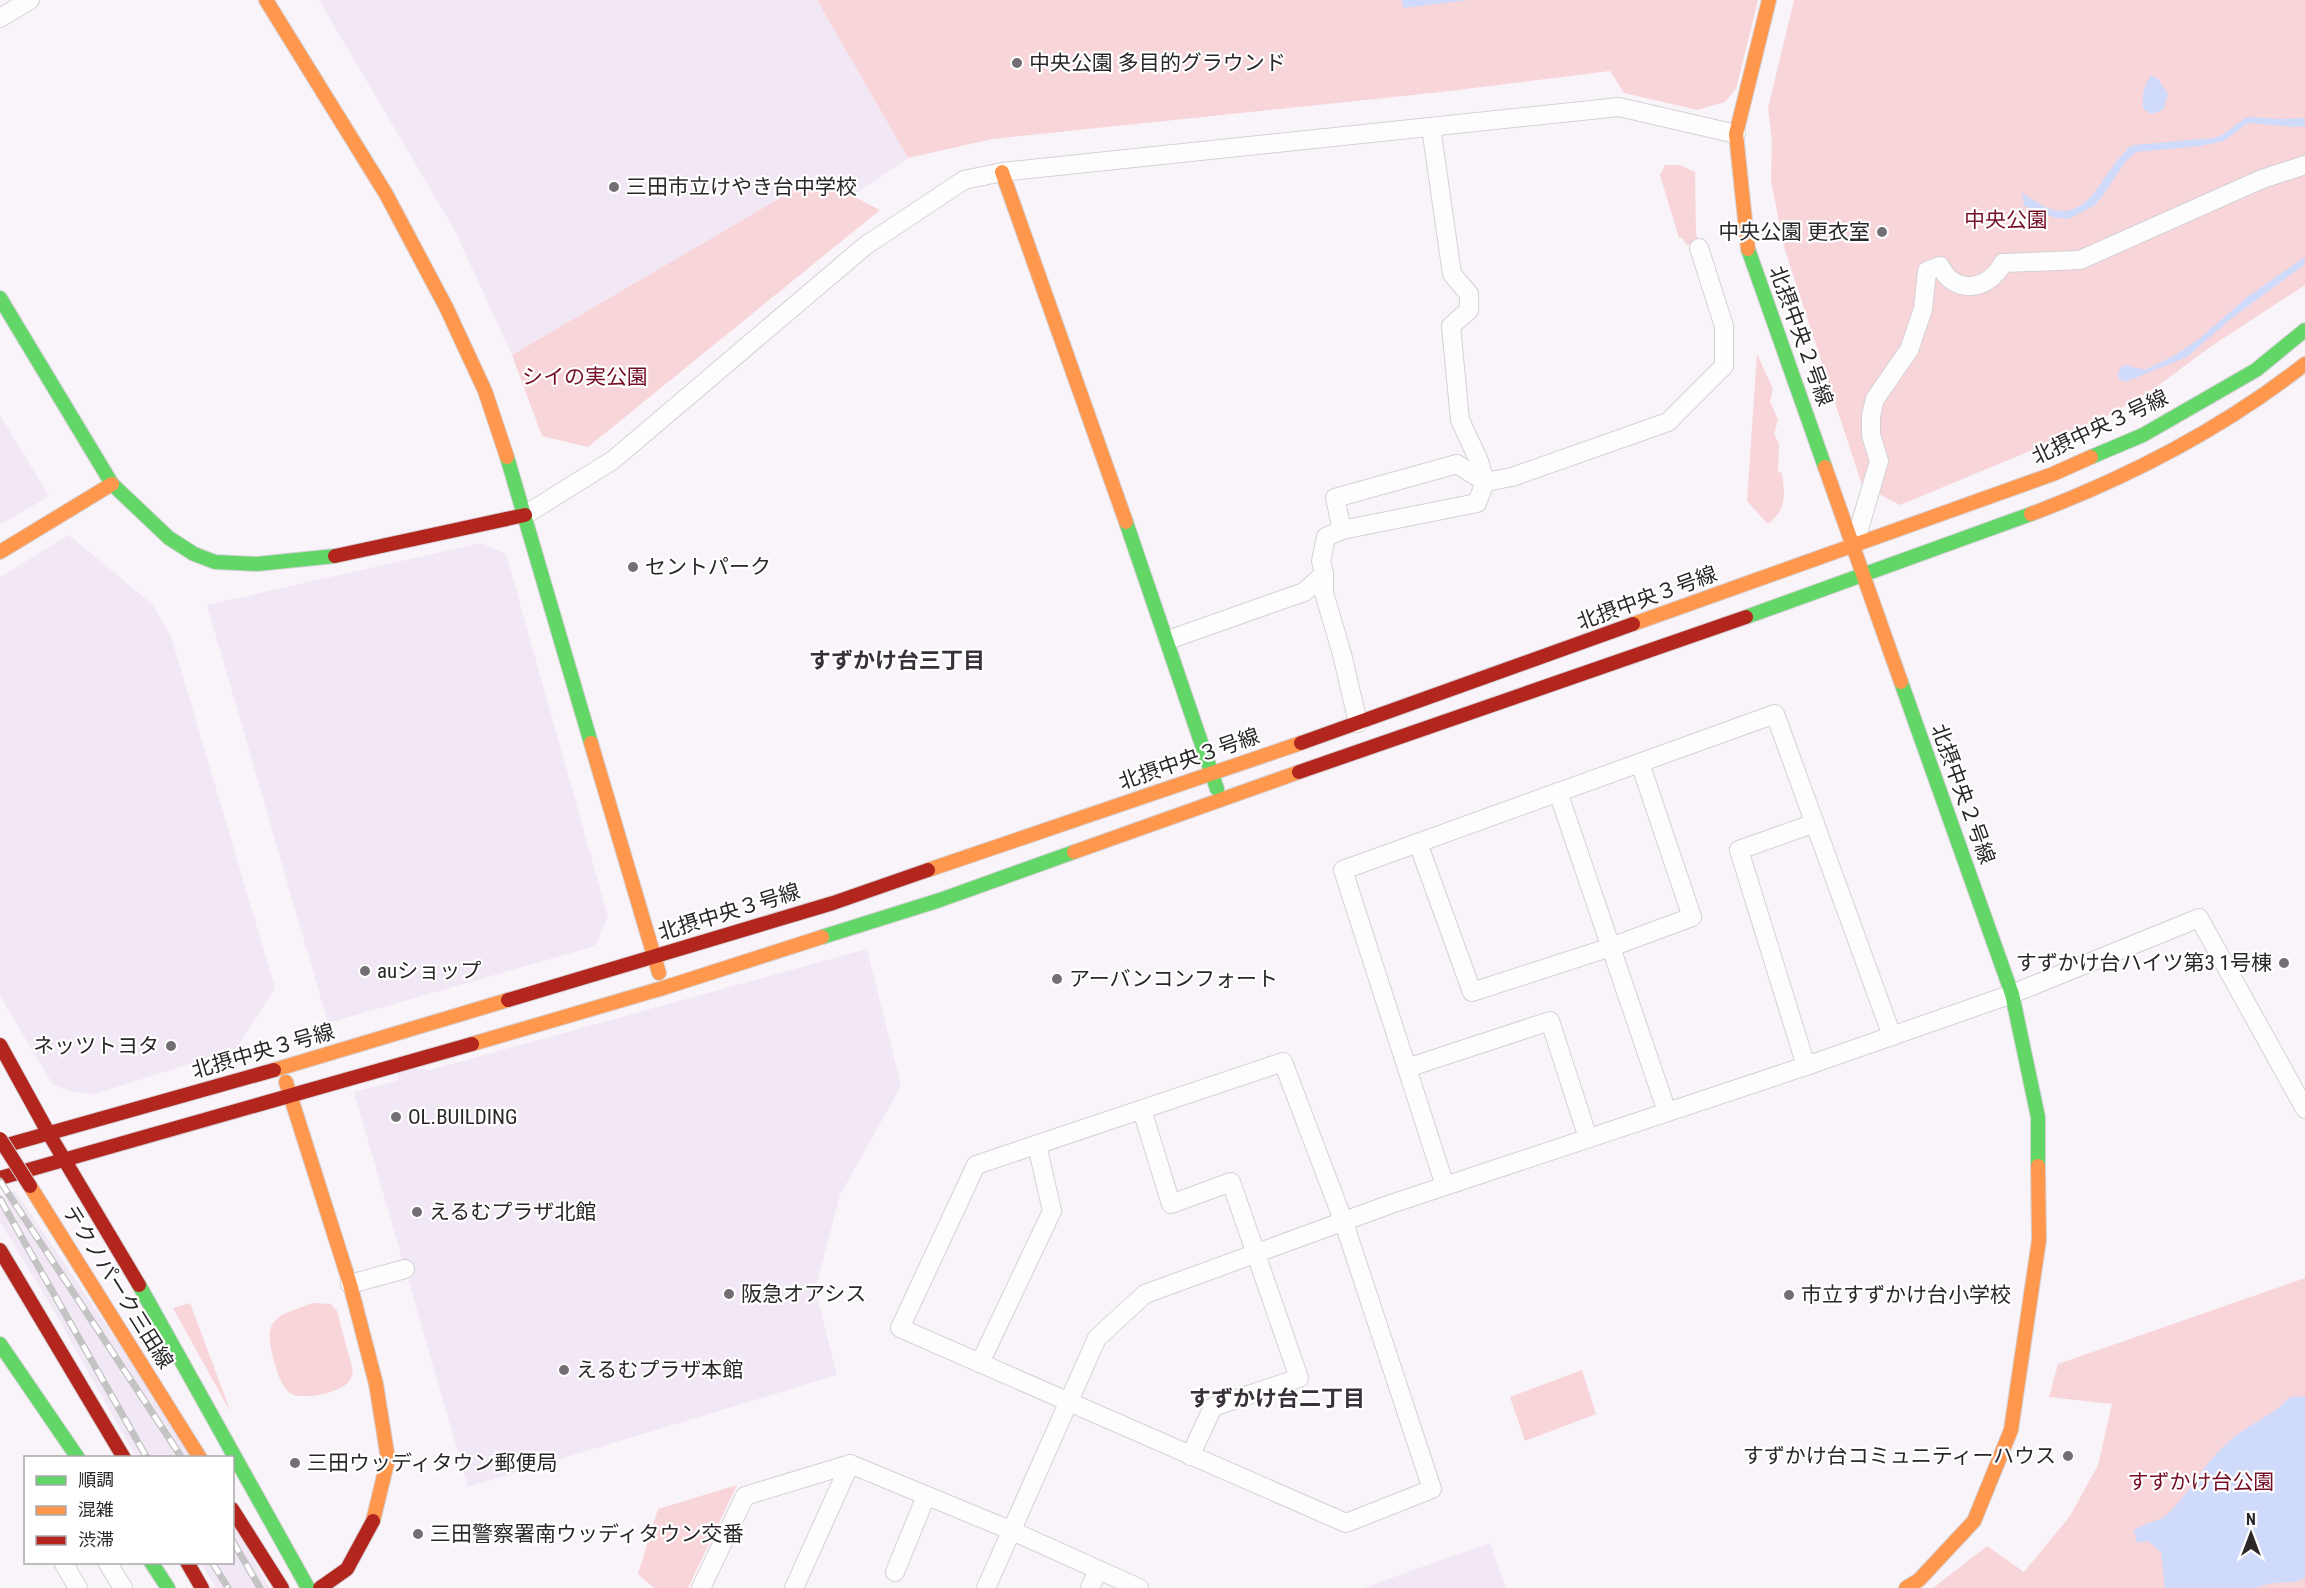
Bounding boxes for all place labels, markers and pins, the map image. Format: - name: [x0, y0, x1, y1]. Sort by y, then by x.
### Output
- place label: 中央公園 多目的グラウンド: [1029, 51, 1286, 75]
- marker: 中央公園 多目的グラウンド: [1010, 56, 1024, 70]
- place label: 三田市立けやき台中学校: [626, 175, 857, 199]
- marker: 三田市立けやき台中学校: [607, 180, 621, 194]
- place label: 中央公園 更衣室: [1718, 220, 1870, 244]
- marker: 中央公園 更衣室: [1875, 225, 1889, 239]
- place label: セントパーク: [645, 555, 771, 579]
- marker: セントパーク: [626, 560, 640, 574]
- place label: すずかけ台ハイツ第3 1号棟: [2016, 951, 2272, 975]
- marker: すずかけ台ハイツ第3 1号棟: [2277, 956, 2291, 970]
- place label: auショップ: [377, 959, 481, 983]
- marker: auショップ: [358, 964, 372, 978]
- place label: アーバンコンフォート: [1069, 967, 1278, 991]
- marker: アーバンコンフォート: [1050, 972, 1064, 986]
- place label: ネッツトヨタ: [33, 1034, 159, 1058]
- marker: ネッツトヨタ: [164, 1039, 178, 1053]
- place label: OL.BUILDING: [408, 1105, 517, 1129]
- marker: OL.BUILDING: [389, 1110, 403, 1124]
- place label: えるむプラザ北館: [429, 1200, 596, 1224]
- marker: えるむプラザ北館: [410, 1205, 424, 1219]
- place label: 阪急オアシス: [741, 1282, 866, 1306]
- place label: 市立すずかけ台小学校: [1801, 1283, 2011, 1307]
- marker: 阪急オアシス: [722, 1287, 736, 1301]
- marker: 市立すずかけ台小学校: [1782, 1288, 1796, 1302]
- place label: えるむプラザ本館: [576, 1358, 743, 1382]
- marker: えるむプラザ本館: [557, 1363, 571, 1377]
- place label: すずかけ台コミュニティーハウス: [1743, 1444, 2056, 1468]
- marker: すずかけ台コミュニティーハウス: [2061, 1449, 2075, 1463]
- place label: 三田ウッディタウン郵便局: [307, 1451, 558, 1475]
- marker: 三田ウッディタウン郵便局: [288, 1456, 302, 1470]
- place label: 三田警察署南ウッディタウン交番: [430, 1522, 744, 1546]
- marker: 三田警察署南ウッディタウン交番: [411, 1527, 425, 1541]

